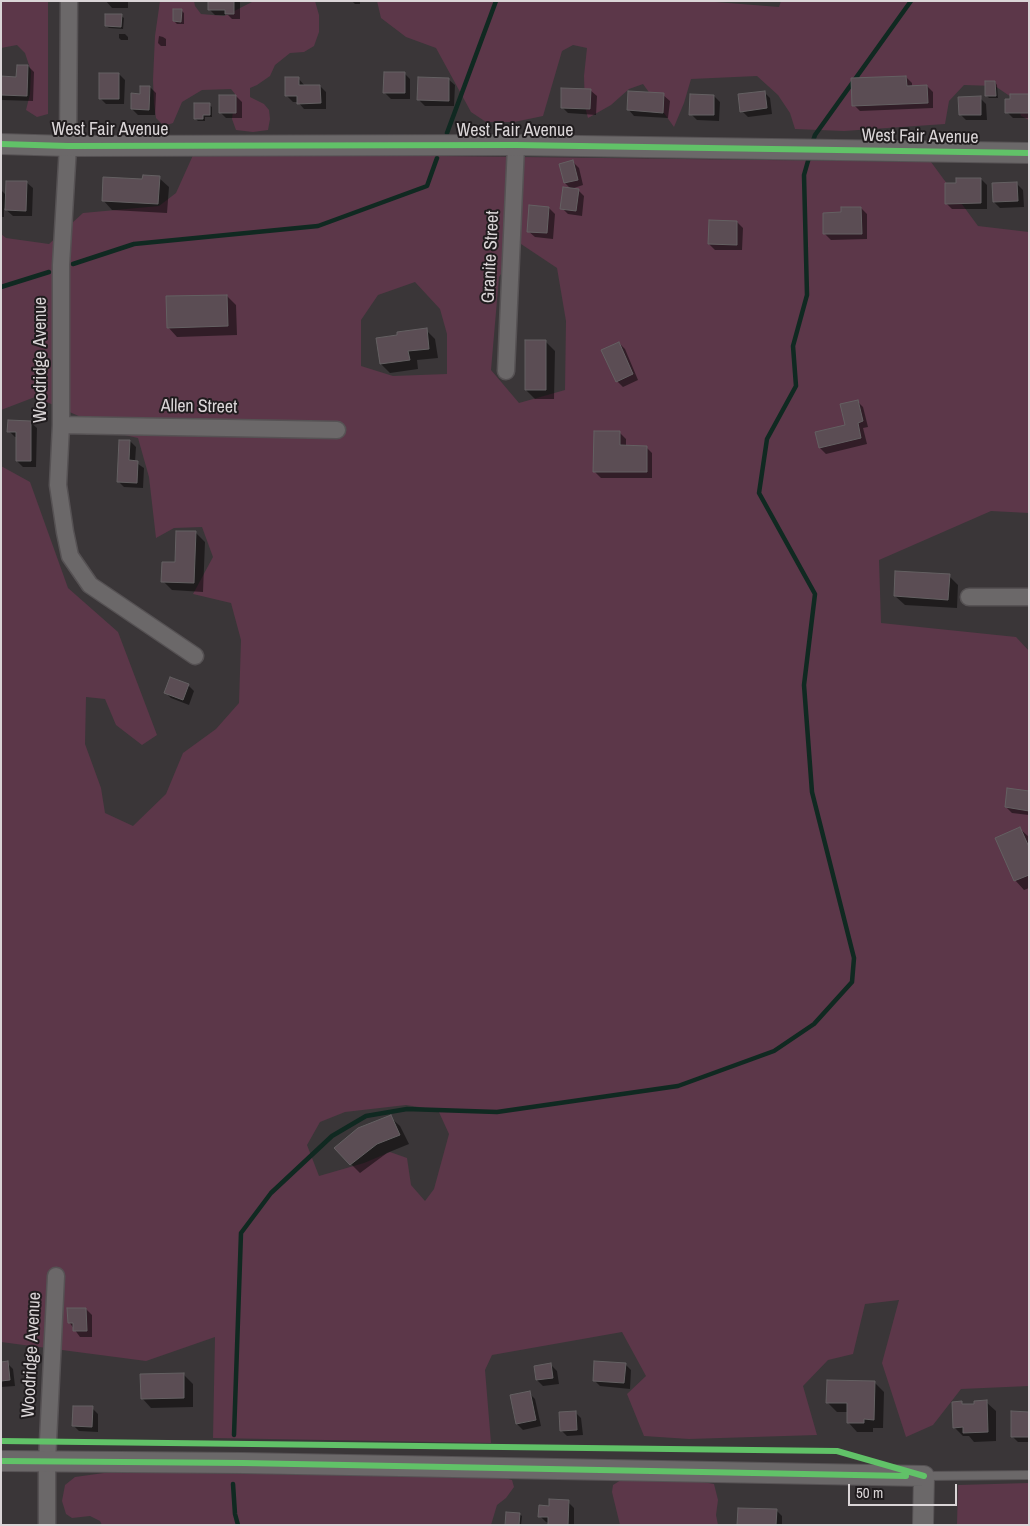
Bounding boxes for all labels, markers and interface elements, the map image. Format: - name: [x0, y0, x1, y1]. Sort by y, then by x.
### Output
- street label: West Fair Avenue: [52, 119, 168, 141]
- street label: West Fair Avenue: [457, 120, 573, 142]
- street label: West Fair Avenue: [861, 125, 979, 149]
- street label: Granite Street: [478, 210, 504, 304]
- street label: Woodridge Avenue: [30, 297, 52, 423]
- street label: Allen Street: [161, 396, 237, 418]
- street label: Woodridge Avenue: [18, 1292, 46, 1418]
- scale bar: [850, 1474, 959, 1506]
- text: 50 m: [856, 1482, 883, 1503]

